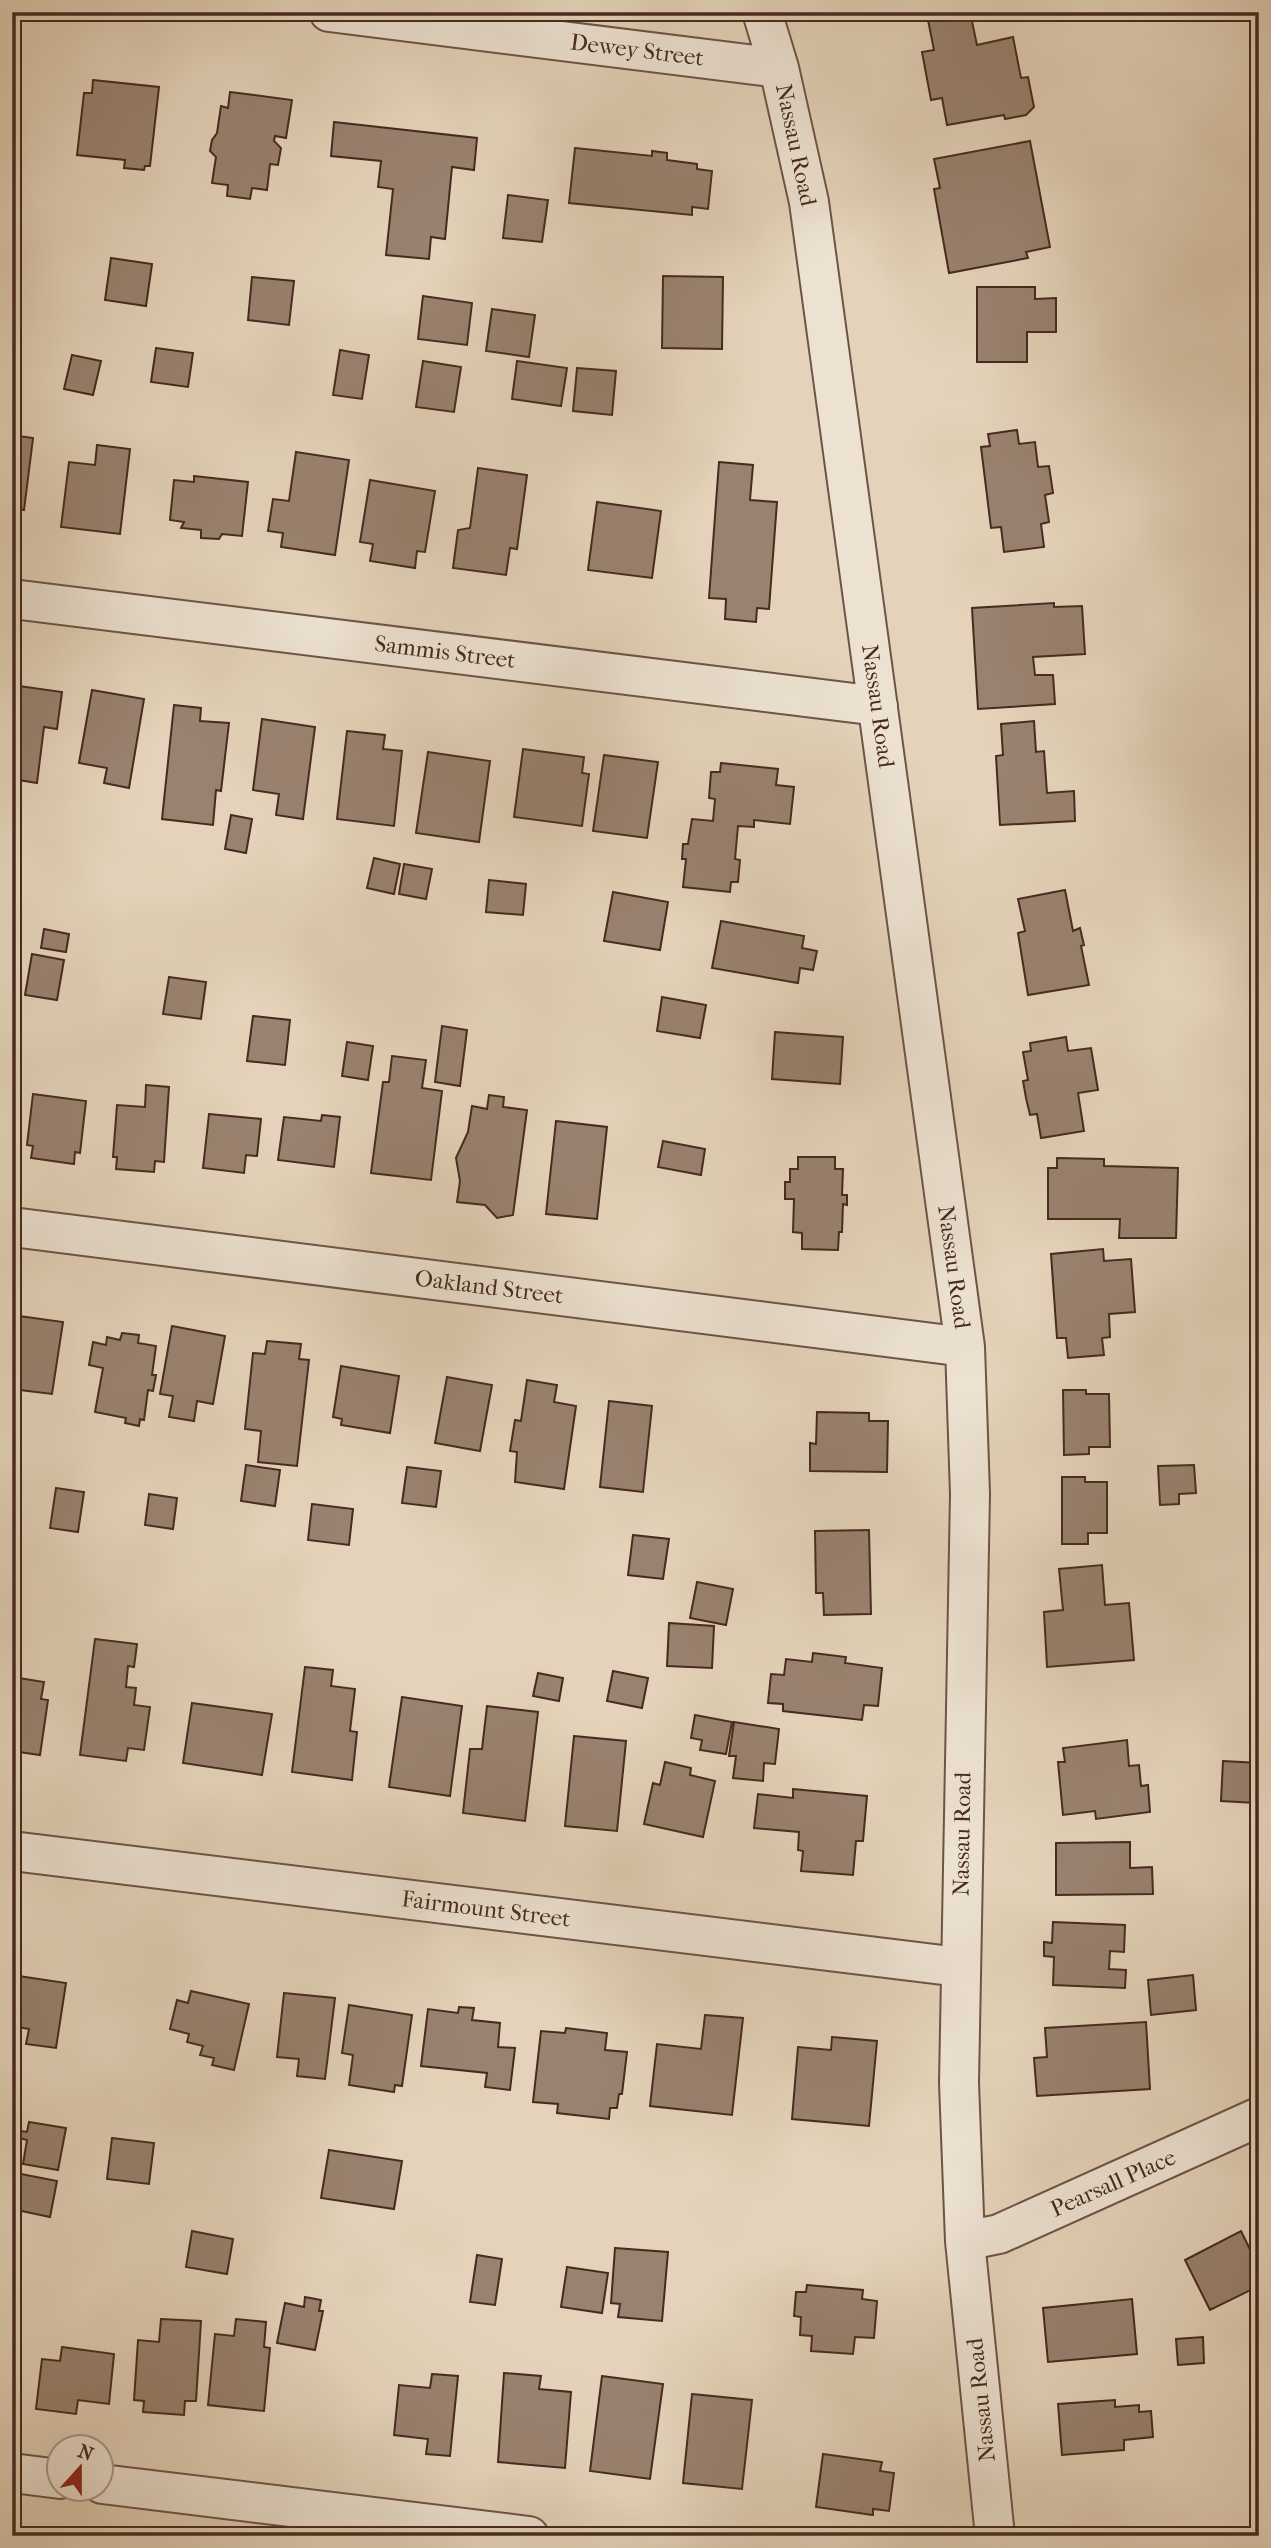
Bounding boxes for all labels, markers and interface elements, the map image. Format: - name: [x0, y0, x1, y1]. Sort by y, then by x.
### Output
- street label: Dewey Street: [569, 28, 705, 72]
- street label: Nassau Road: [770, 81, 822, 209]
- street label: Sammis Street: [373, 630, 517, 674]
- street label: Nassau Road: [856, 643, 900, 770]
- street label: Nassau Road: [932, 1204, 976, 1331]
- street label: Oakland Street: [413, 1265, 565, 1309]
- street label: Nassau Road: [947, 1771, 977, 1896]
- street label: Fairmount Street: [400, 1885, 572, 1933]
- street label: Pearsall Place: [1046, 2143, 1180, 2223]
- street label: Nassau Road: [961, 2336, 1001, 2463]
- north arrow: [46, 2432, 116, 2502]
- text: N: [75, 2440, 97, 2466]

